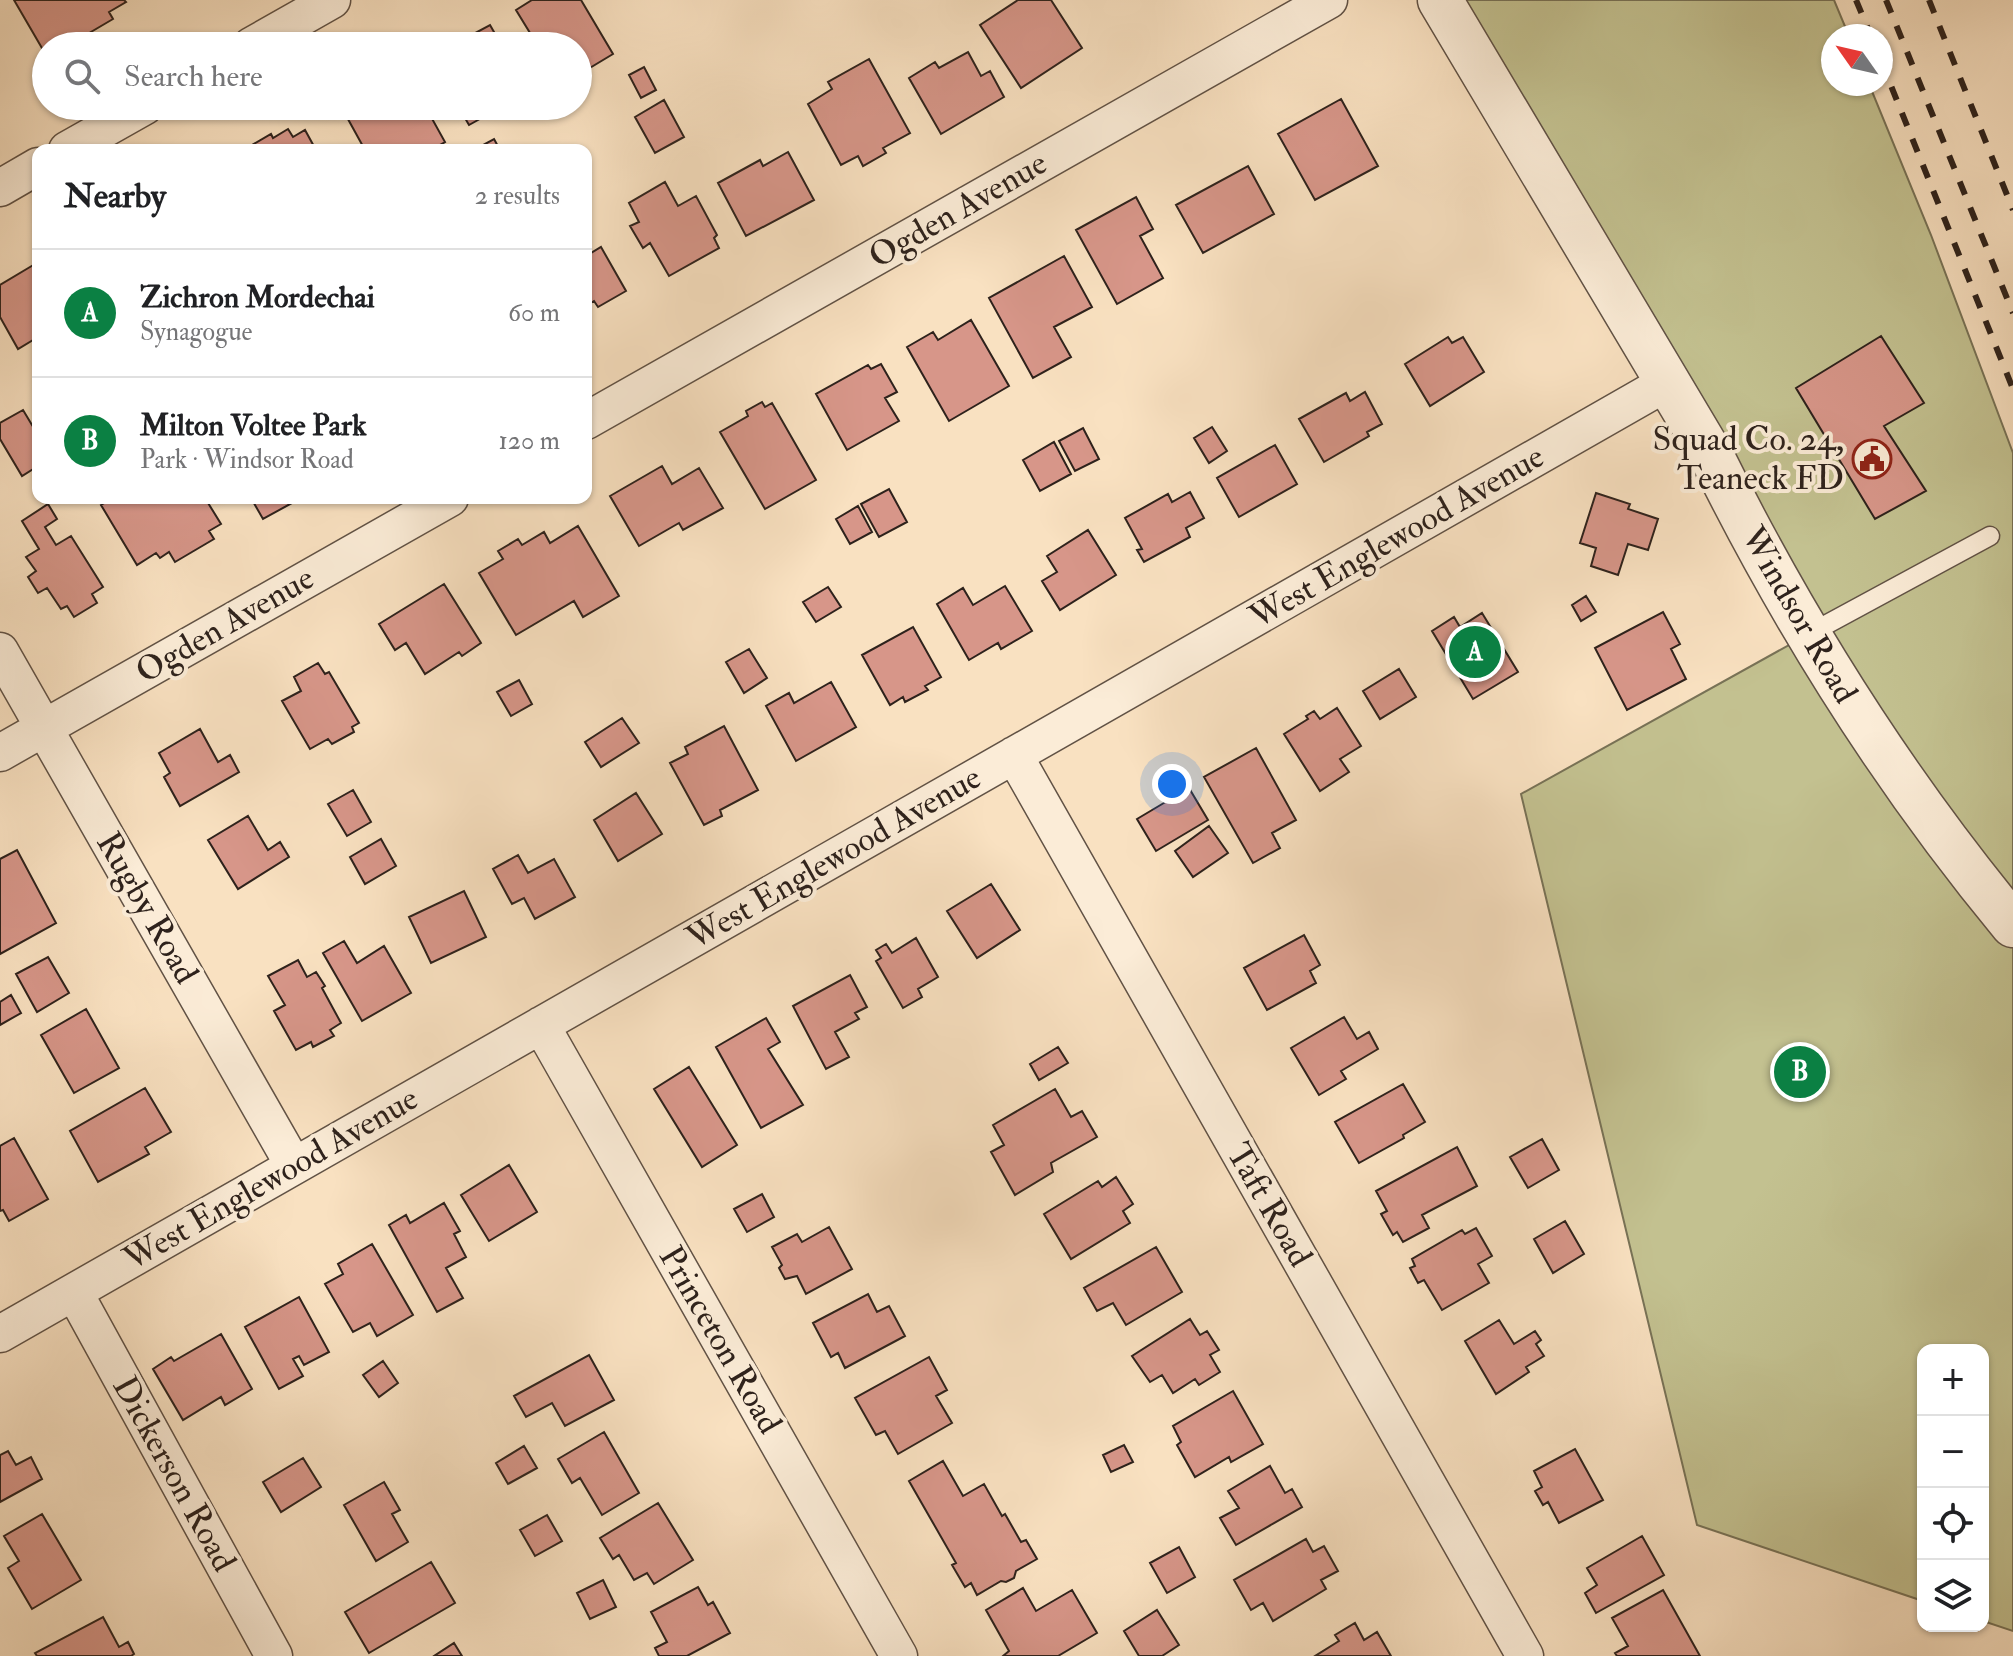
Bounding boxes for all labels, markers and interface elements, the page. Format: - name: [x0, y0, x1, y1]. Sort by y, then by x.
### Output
- north arrow: [1821, 24, 1893, 96]
- search box: [32, 32, 592, 120]
- icon: search: [60, 54, 104, 98]
- text: Search here: [124, 58, 263, 95]
- street label: Ogden Avenue: [861, 142, 1055, 278]
- text: Nearby: [64, 175, 166, 218]
- text: 2 results: [475, 180, 560, 212]
- text: Zichron Mordechai: [140, 279, 375, 316]
- text: A: [82, 297, 98, 329]
- text: 60 m: [508, 297, 560, 329]
- text: Synagogue: [140, 316, 252, 348]
- text: Milton Voltee Park: [140, 407, 367, 444]
- place label: Squad Co. 24, Teaneck FD: [1653, 418, 1844, 500]
- text: B: [81, 425, 99, 457]
- text: 120 m: [499, 425, 560, 457]
- street label: West Englewood Avenue: [1241, 435, 1552, 639]
- public building icon: Squad Co. 24, Teaneck FD: [1851, 438, 1893, 480]
- text: Park · Windsor Road: [140, 444, 354, 476]
- street label: Windsor Road: [1731, 518, 1867, 711]
- street label: Ogden Avenue: [128, 557, 322, 693]
- pin: A: [1449, 622, 1501, 682]
- street label: West Englewood Avenue: [678, 756, 989, 960]
- your location: [1152, 764, 1192, 804]
- street label: Rugby Road: [86, 824, 208, 992]
- pin: B: [1774, 1042, 1826, 1102]
- street label: West Englewood Avenue: [115, 1077, 426, 1281]
- street label: Taft Road: [1216, 1135, 1322, 1275]
- street label: Princeton Road: [649, 1238, 791, 1442]
- map controls: [1917, 1344, 1989, 1632]
- button: +: [1917, 1344, 1989, 1416]
- street label: Dickerson Road: [103, 1369, 245, 1579]
- button: −: [1917, 1416, 1989, 1488]
- button: locate: [1917, 1488, 1989, 1560]
- button: layers: [1917, 1560, 1989, 1632]

